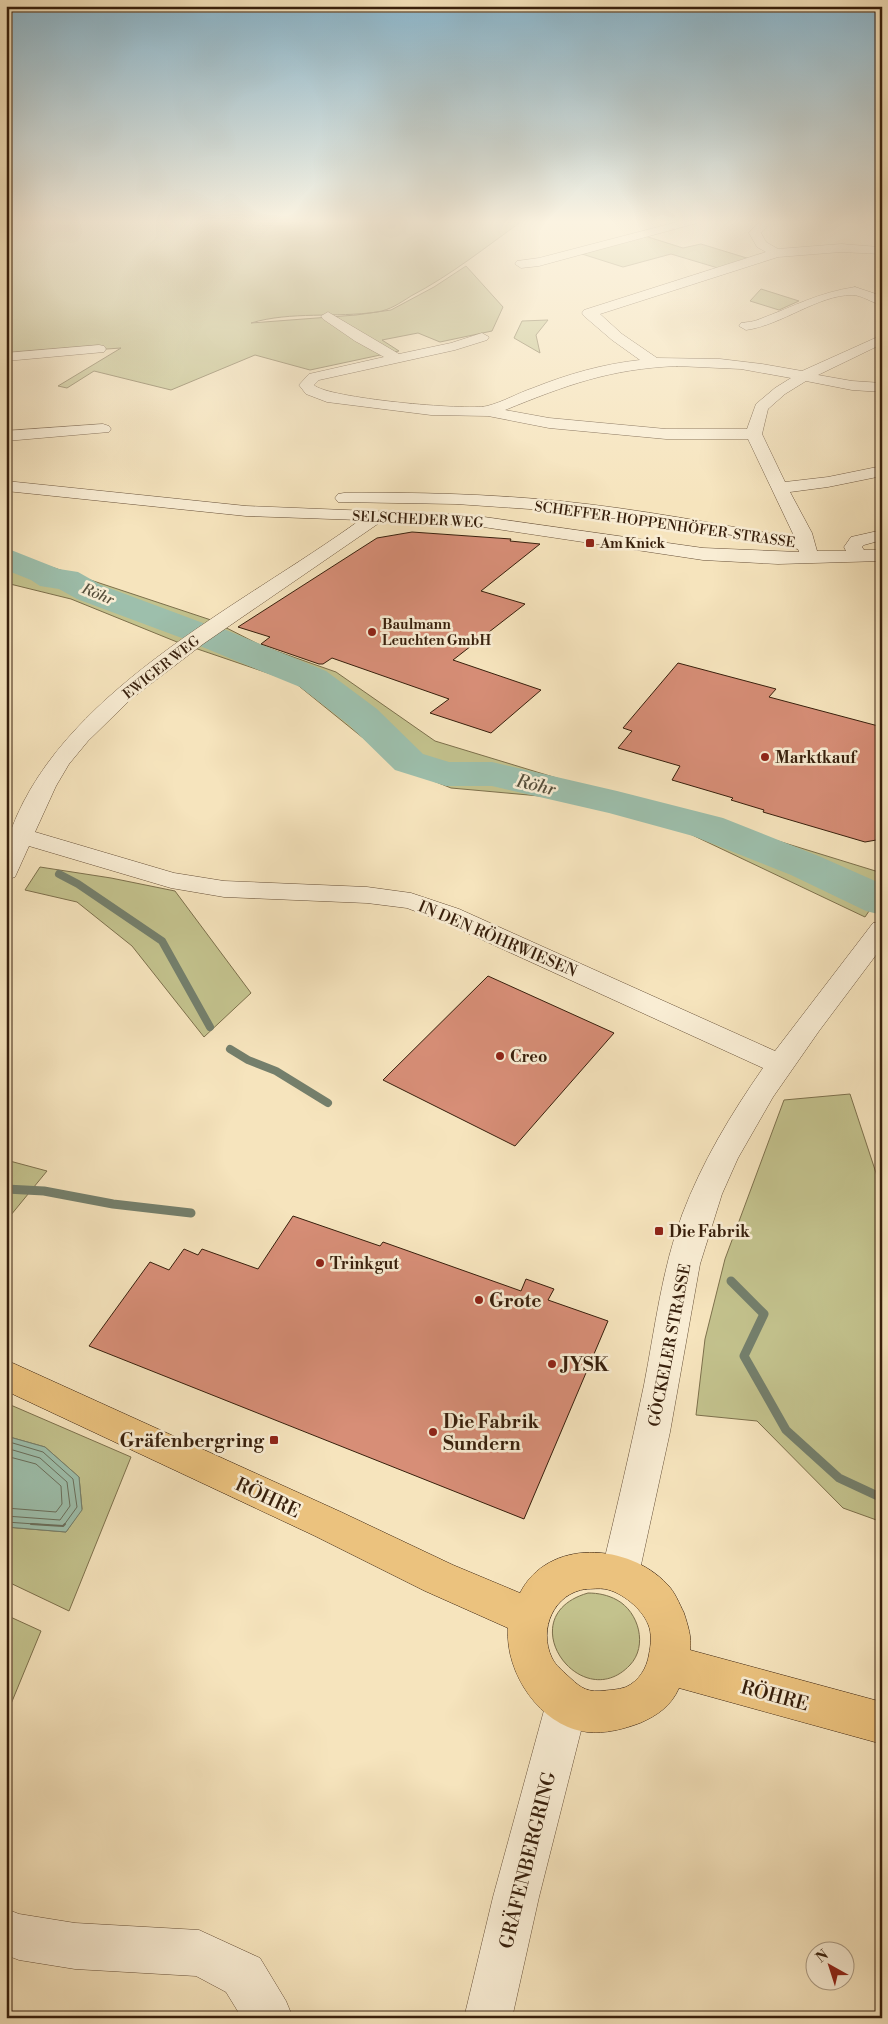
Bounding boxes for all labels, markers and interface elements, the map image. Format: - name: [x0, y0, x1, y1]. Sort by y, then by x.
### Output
- street label: SCHEFFER-HOPPENHÖFER-STRASSE: [533, 496, 797, 552]
- street label: SELSCHEDER WEG: [352, 508, 485, 532]
- place label: Am Knick: [599, 535, 666, 553]
- marker: Am Knick: [584, 537, 596, 549]
- water label: Röhr: [78, 579, 117, 610]
- place label: Baulmann Leuchten GmbH: [382, 616, 491, 650]
- marker: Baulmann Leuchten GmbH: [366, 626, 378, 638]
- street label: EWIGER WEG: [120, 632, 204, 703]
- place label: Marktkauf: [775, 748, 858, 768]
- marker: Marktkauf: [759, 751, 771, 763]
- water label: Röhr: [513, 769, 558, 802]
- street label: IN DEN RÖHRWIESEN: [415, 895, 581, 982]
- place label: Creo: [510, 1047, 547, 1067]
- marker: Creo: [494, 1050, 506, 1062]
- place label: Die Fabrik: [669, 1222, 751, 1242]
- marker: Die Fabrik: [653, 1225, 665, 1237]
- place label: Trinkgut: [330, 1254, 399, 1274]
- marker: Trinkgut: [314, 1257, 326, 1269]
- street label: GÖCKELER STRASSE: [642, 1262, 696, 1428]
- place label: Grote: [489, 1289, 541, 1313]
- marker: Grote: [473, 1294, 485, 1306]
- place label: JYSK: [559, 1353, 610, 1377]
- marker: JYSK: [546, 1358, 558, 1370]
- place label: Die Fabrik Sundern: [443, 1410, 539, 1456]
- marker: Die Fabrik Sundern: [427, 1426, 439, 1438]
- place label: Gräfenbergring: [119, 1429, 265, 1453]
- marker: Gräfenbergring: [268, 1434, 280, 1446]
- street label: RÖHRE: [231, 1471, 304, 1523]
- street label: RÖHRE: [738, 1674, 812, 1717]
- street label: GRÄFENBERGRING: [493, 1769, 562, 1951]
- north arrow: [806, 1942, 856, 1992]
- text: N: [812, 1946, 832, 1967]

